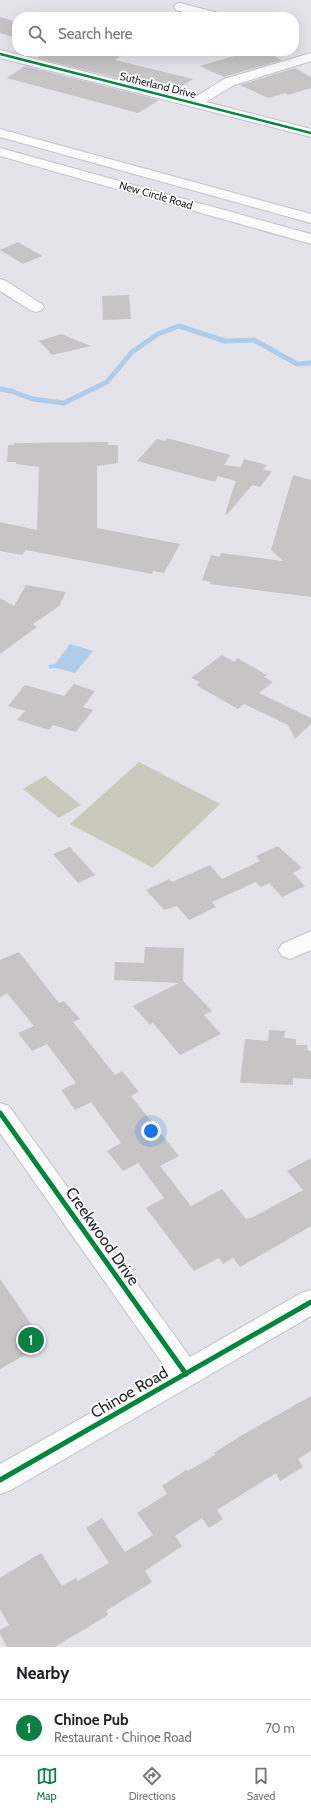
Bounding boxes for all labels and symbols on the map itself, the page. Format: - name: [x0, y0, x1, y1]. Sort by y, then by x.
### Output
- street label: Sutherland Drive: [118, 69, 198, 101]
- street label: New Circle Road: [118, 178, 194, 212]
- your location: [141, 1121, 161, 1141]
- street label: Creekwood Drive: [62, 1183, 144, 1289]
- pin: 1: [18, 1325, 44, 1355]
- street label: Chinoe Road: [87, 1363, 171, 1422]

